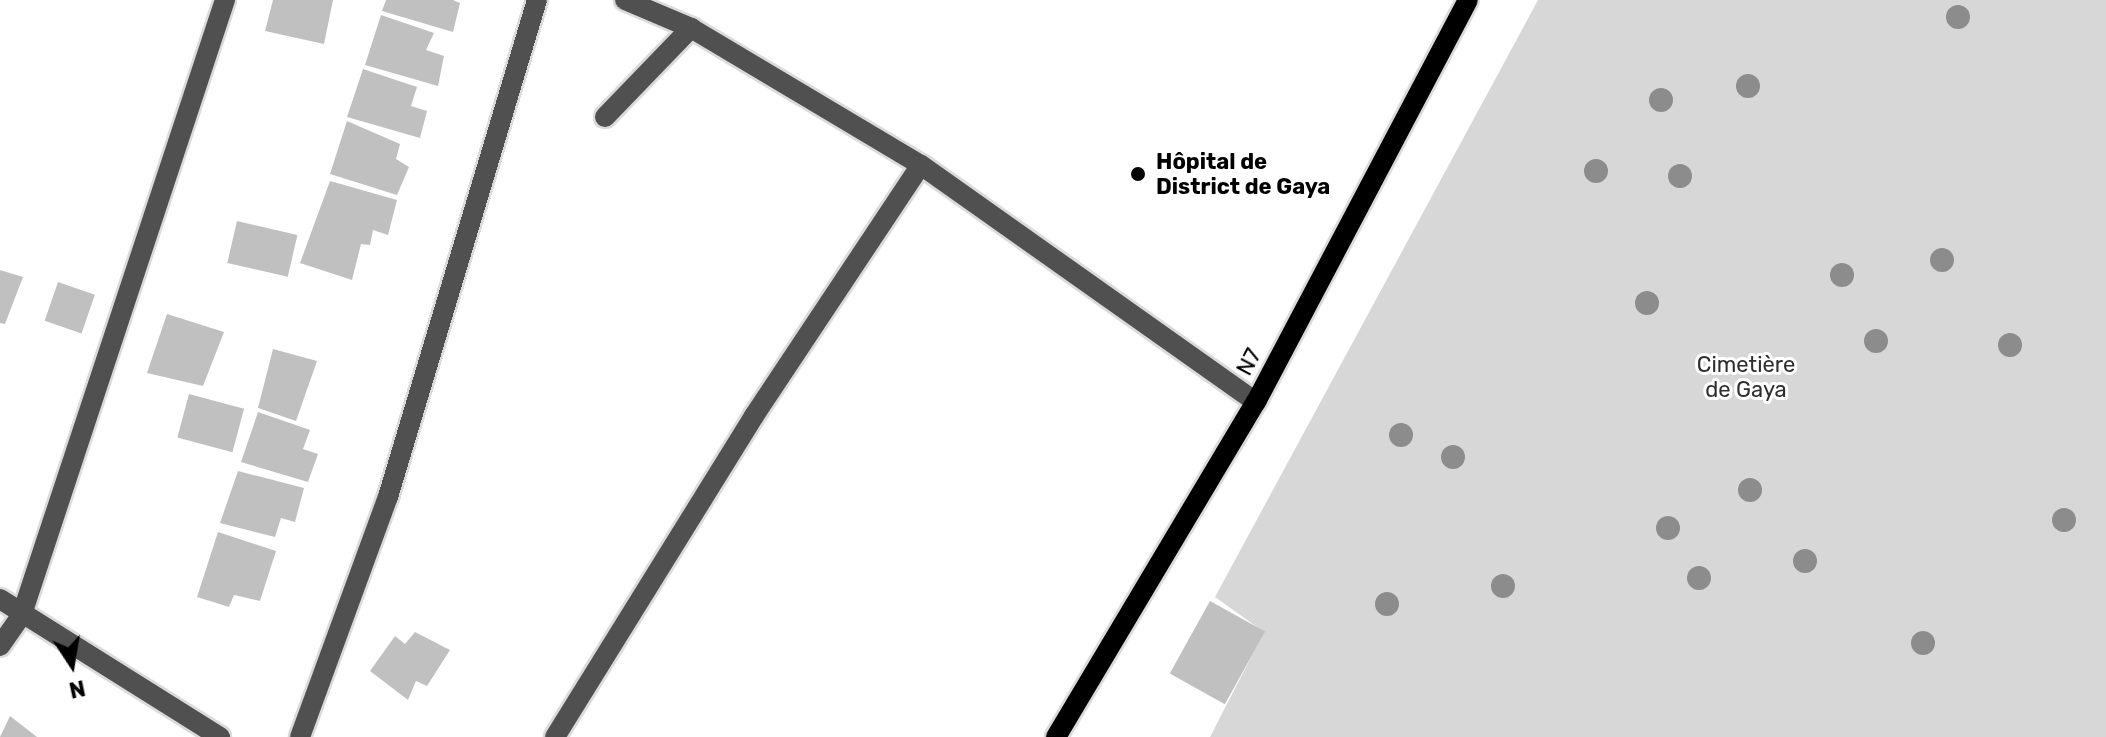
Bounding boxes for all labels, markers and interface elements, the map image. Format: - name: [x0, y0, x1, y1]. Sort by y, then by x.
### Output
- place label: Hôpital de District de Gaya: [1156, 148, 1330, 200]
- marker: Hôpital de District de Gaya: [1127, 163, 1149, 185]
- street label: N7: [1231, 344, 1267, 380]
- park label: Cimetière de Gaya: [1697, 351, 1795, 402]
- north arrow: [32, 625, 112, 705]
- text: N: [67, 674, 88, 704]

